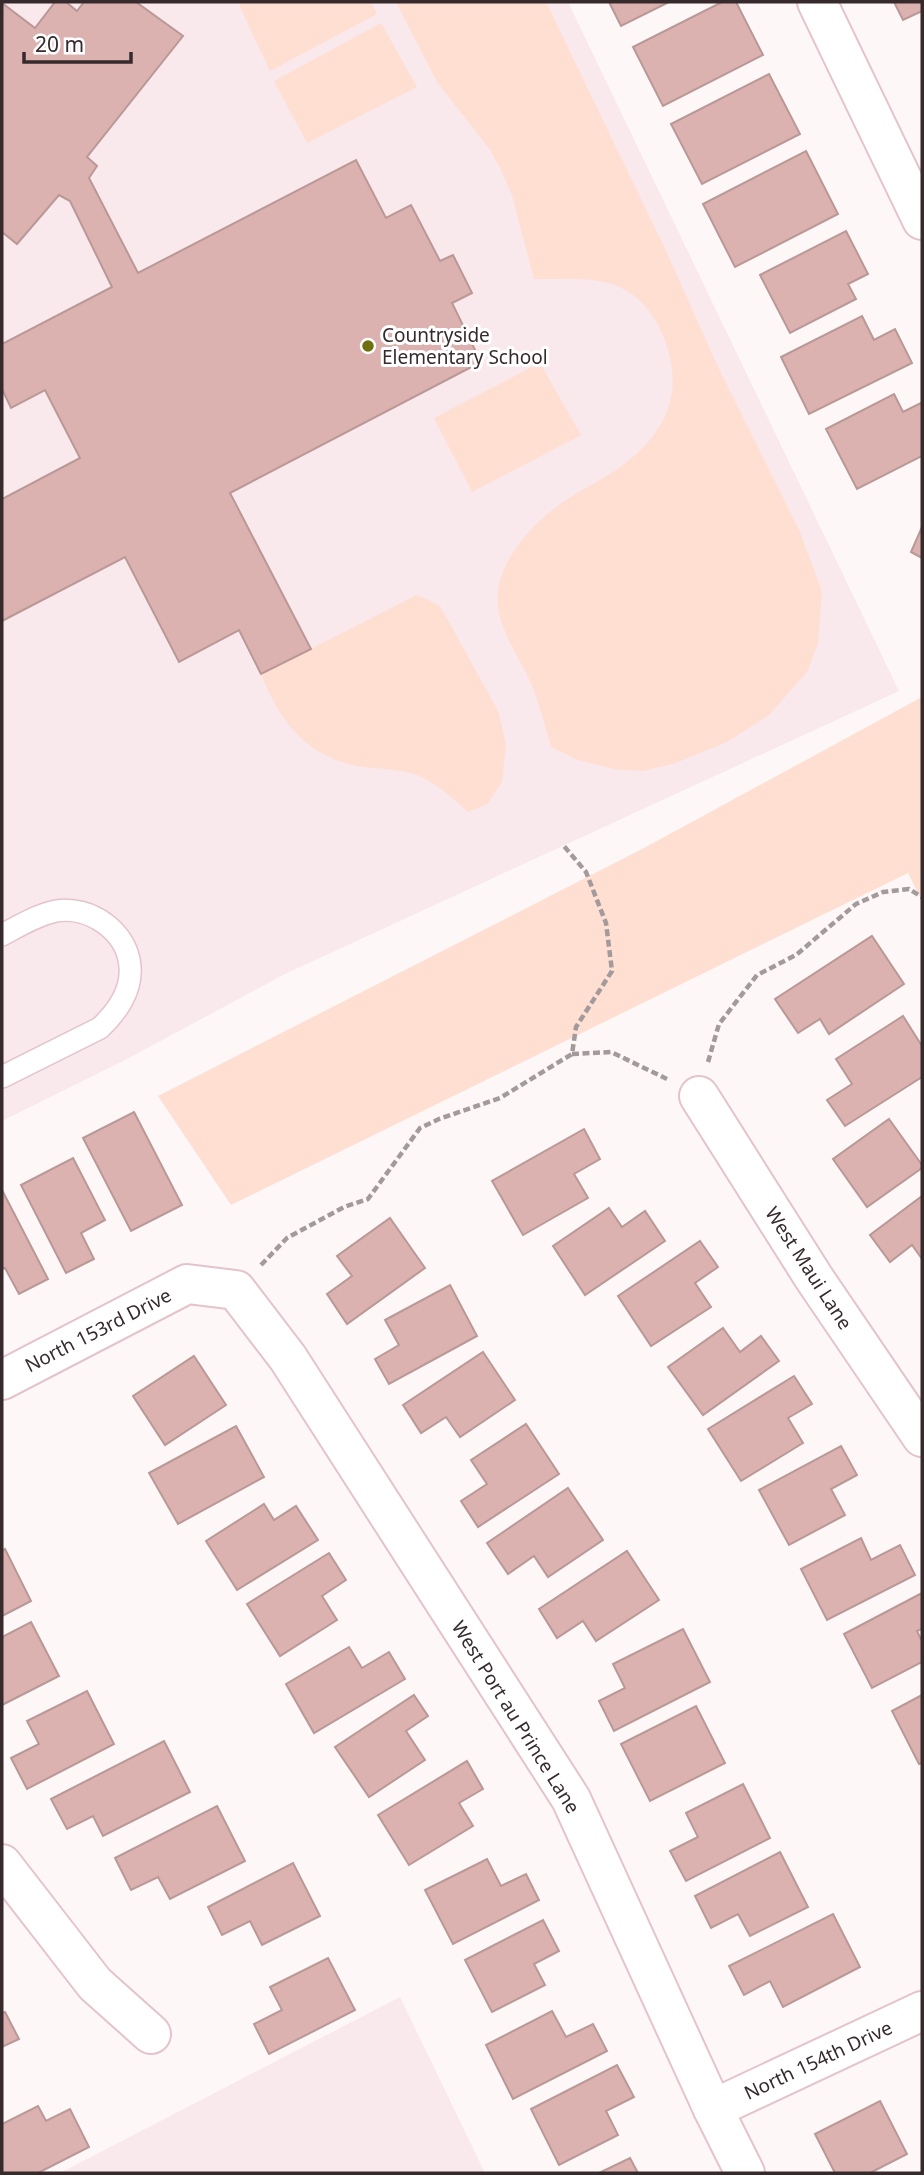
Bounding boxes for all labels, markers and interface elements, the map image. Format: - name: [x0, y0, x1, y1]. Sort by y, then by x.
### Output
- scale bar: [24, 21, 131, 65]
- text: 20 m: [35, 30, 84, 58]
- place label: Countryside Elementary School: [382, 322, 548, 370]
- marker: Countryside Elementary School: [360, 338, 376, 354]
- street label: West Maui Lane: [760, 1202, 858, 1334]
- street label: North 153rd Drive: [20, 1282, 176, 1378]
- street label: West Port au Prince Lane: [446, 1616, 586, 1818]
- street label: North 154th Drive: [740, 2014, 896, 2106]

